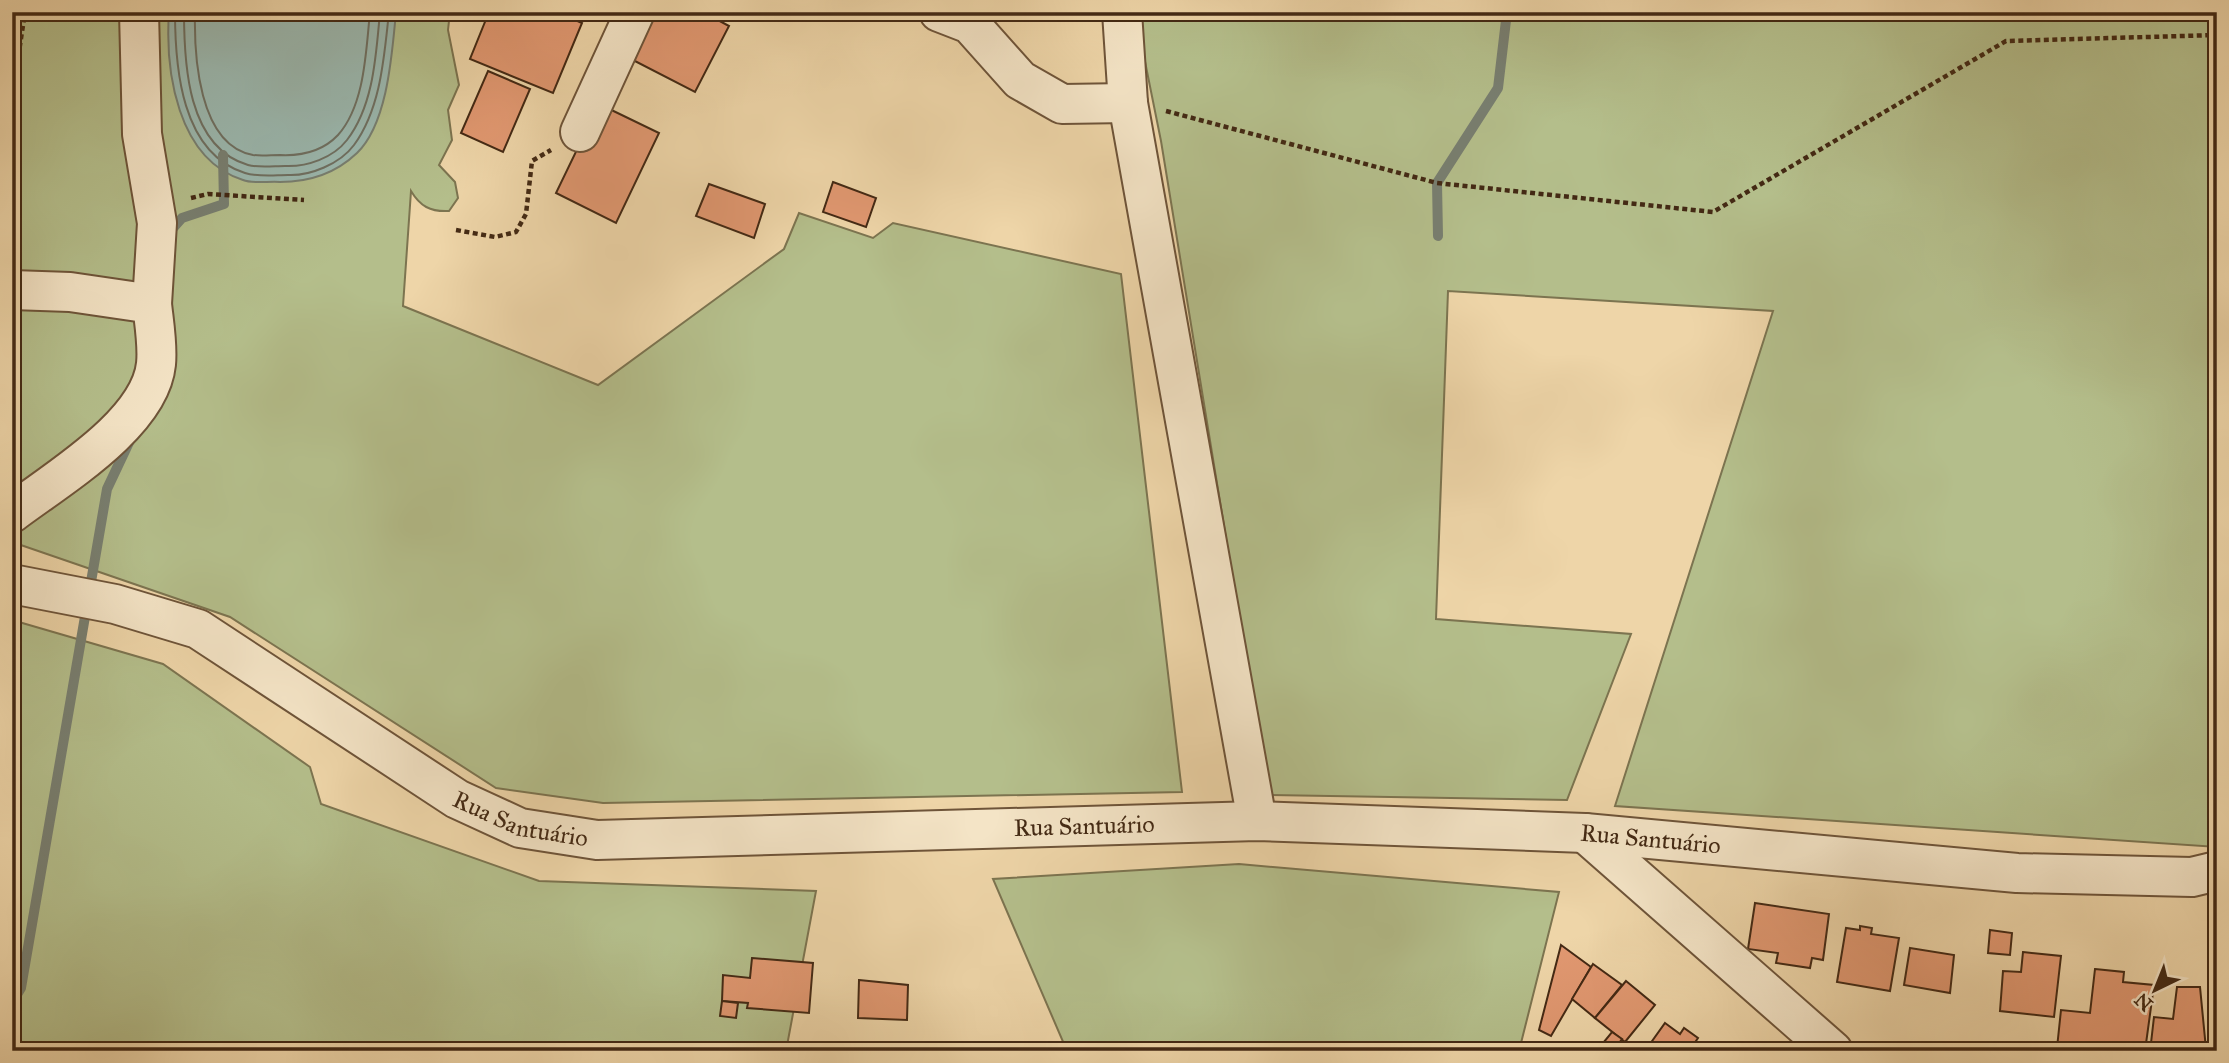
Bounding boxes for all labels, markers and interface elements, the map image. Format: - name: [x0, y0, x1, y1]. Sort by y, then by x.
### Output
- street label: Rua Santuário: [448, 784, 590, 853]
- street label: Rua Santuário: [1013, 809, 1155, 843]
- street label: Rua Santuário: [1579, 818, 1722, 860]
- north arrow: [2120, 954, 2190, 1024]
- text: N: [2130, 988, 2157, 1016]

